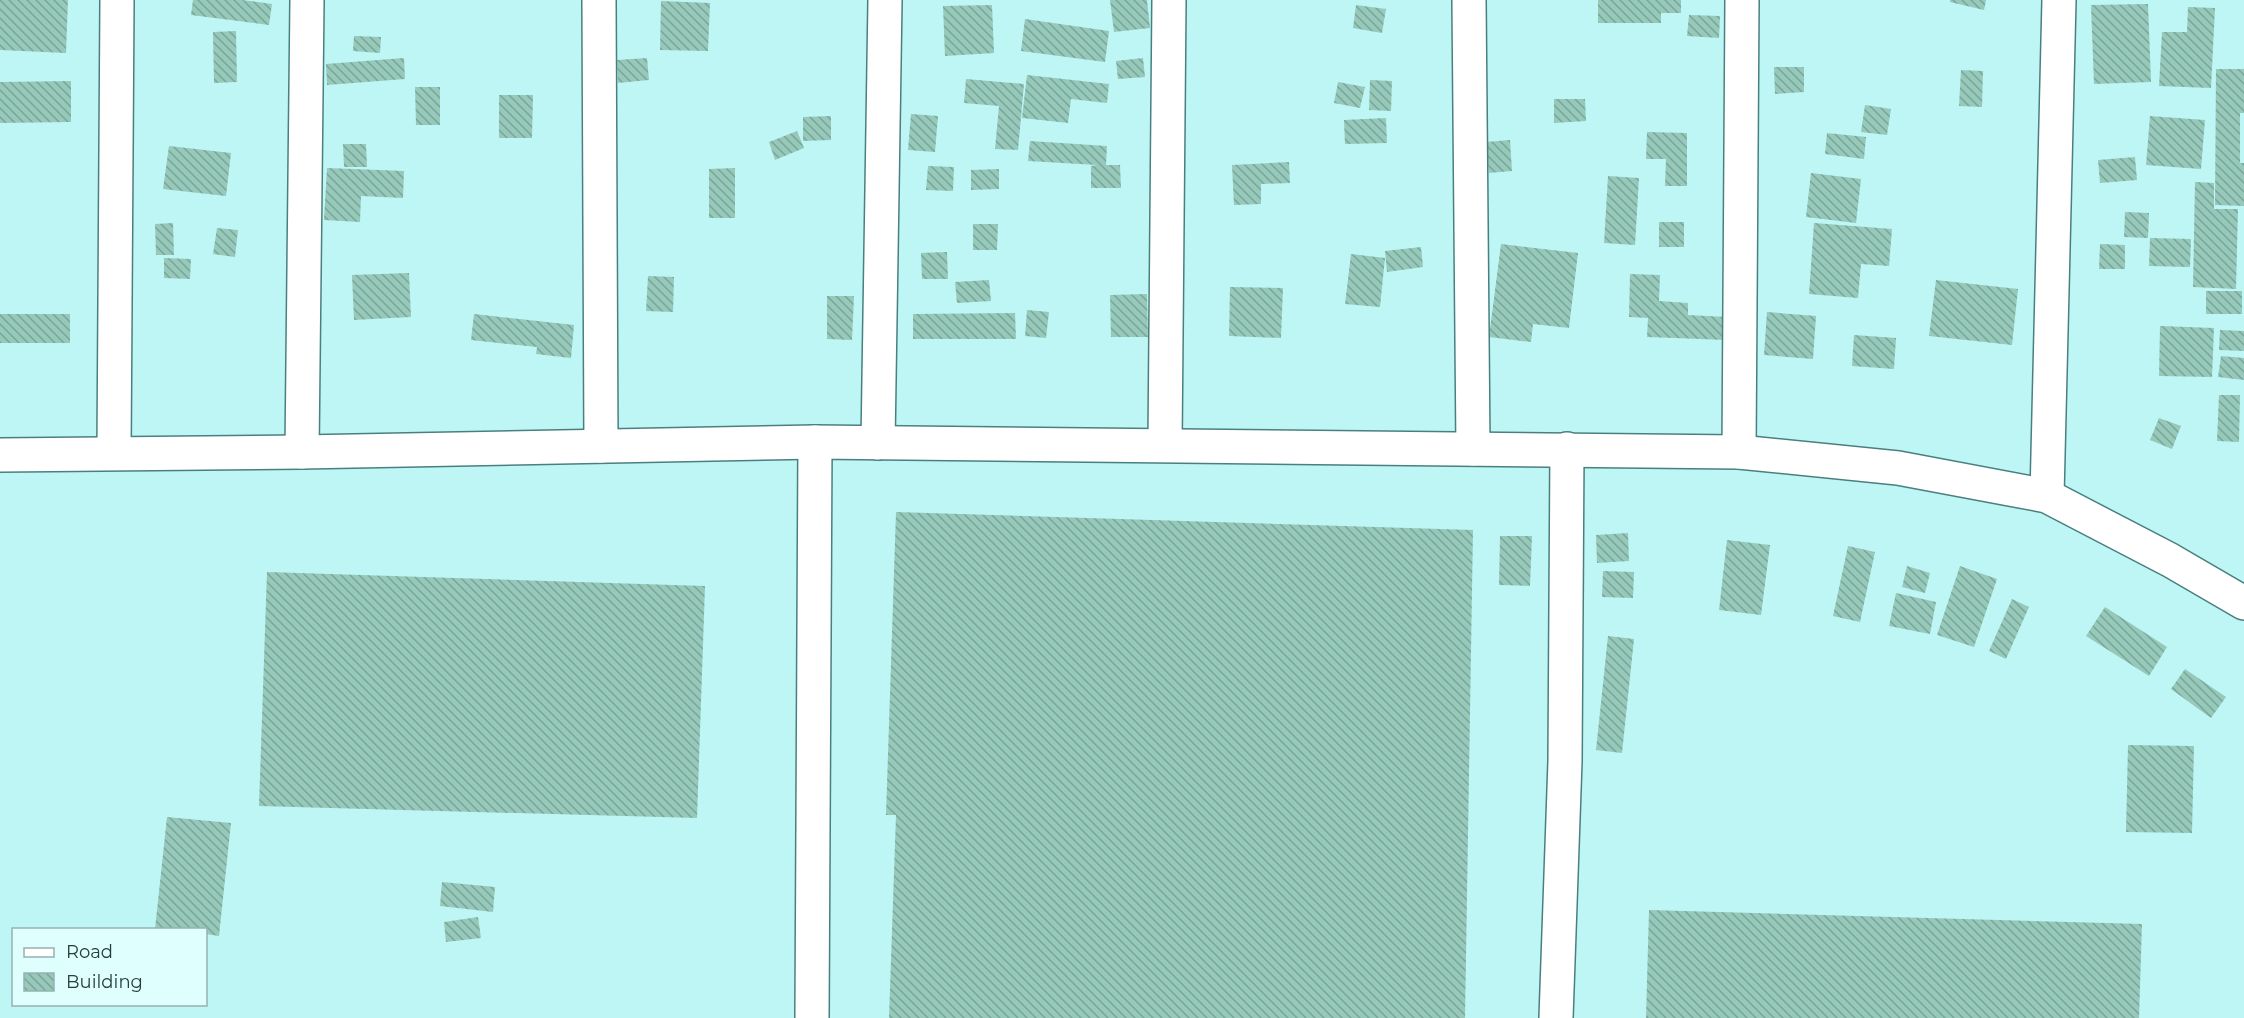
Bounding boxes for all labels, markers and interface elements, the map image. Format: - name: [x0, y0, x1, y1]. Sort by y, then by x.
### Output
- legend: [12, 928, 207, 1006]
- text: Road: [66, 941, 113, 963]
- text: Building: [66, 971, 143, 993]

